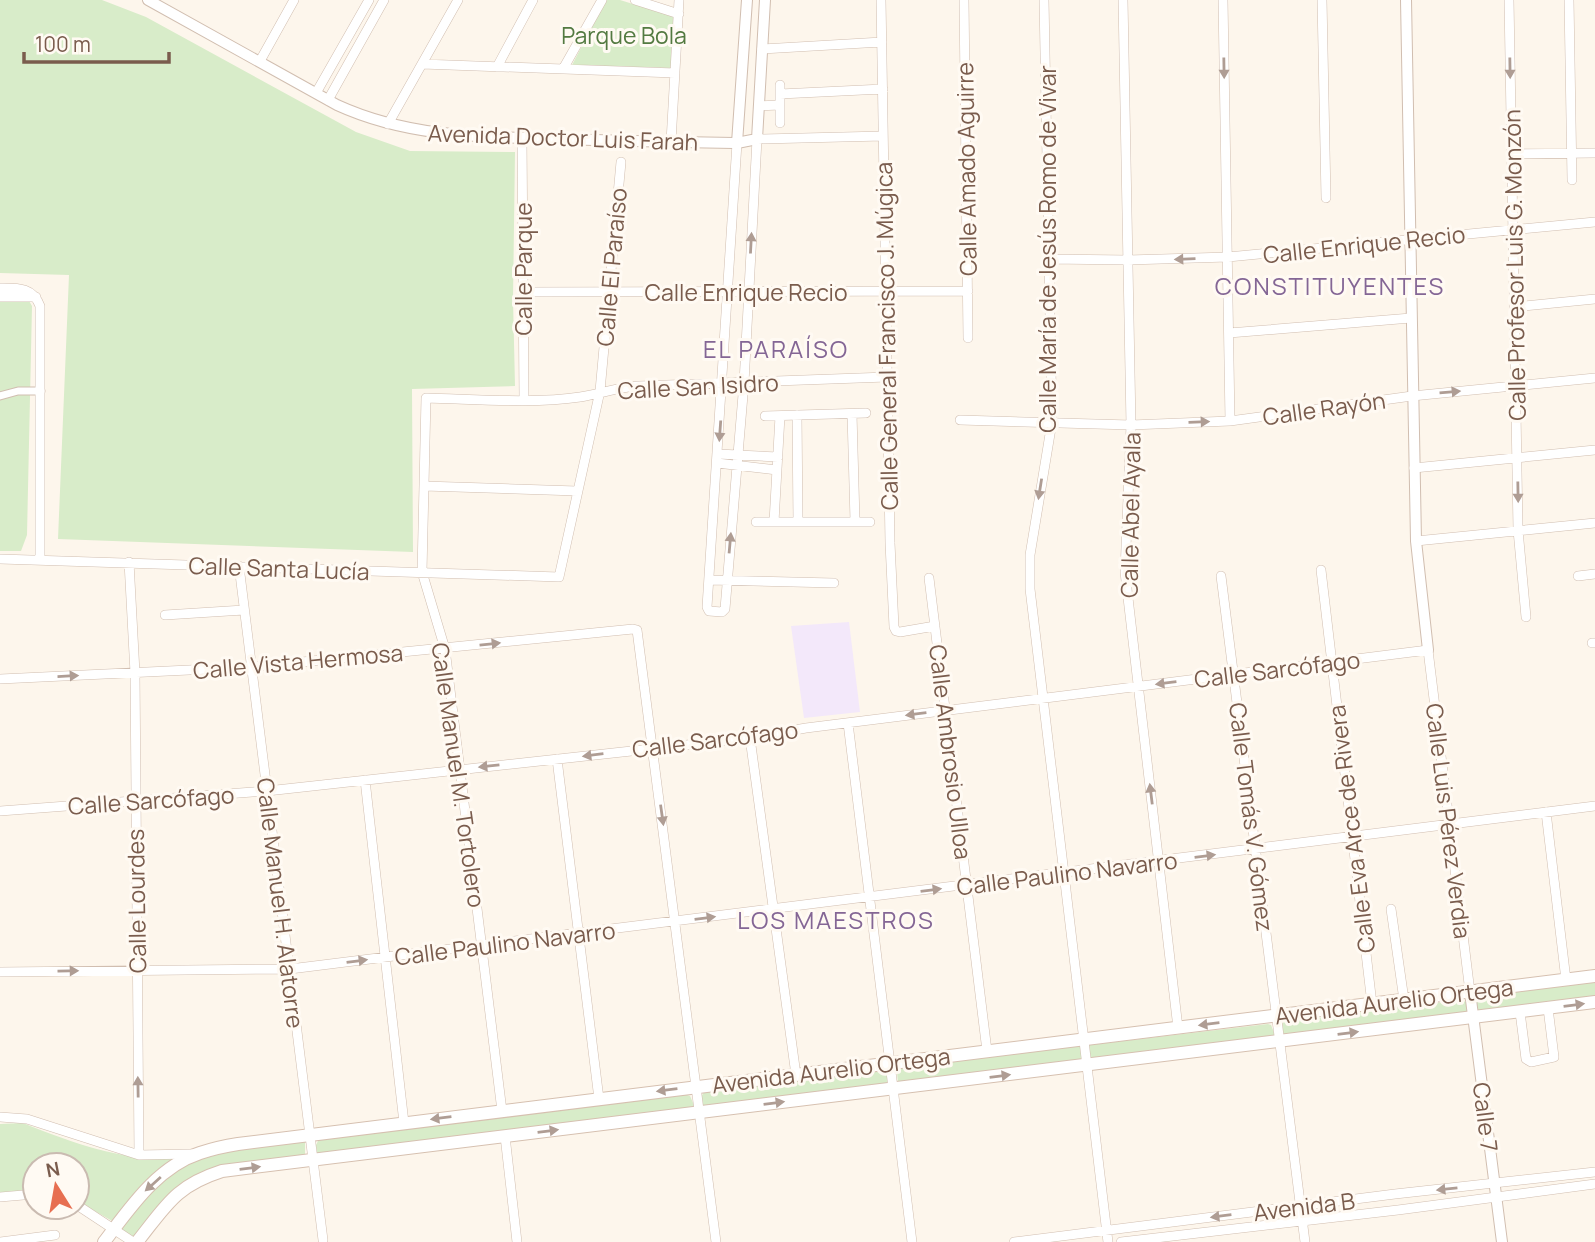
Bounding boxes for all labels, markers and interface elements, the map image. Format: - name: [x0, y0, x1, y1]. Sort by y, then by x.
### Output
- park label: Parque Bola: [561, 19, 687, 51]
- scale bar: [24, 21, 170, 65]
- text: 100 m: [35, 30, 91, 58]
- one-way arrow: [1219, 57, 1230, 79]
- one-way arrow: [1504, 57, 1516, 79]
- street label: Calle Amado Aguirre: [948, 62, 984, 276]
- street label: Calle María de Jesús Romo de Vivar: [1031, 65, 1063, 433]
- street label: Calle Profesor Luis G. Monzón: [1495, 109, 1533, 421]
- street label: Avenida Doctor Luis Farah: [427, 116, 699, 158]
- street label: Calle General Francisco J. Múgica: [867, 162, 905, 510]
- street label: Calle El Paraíso: [588, 186, 634, 348]
- street label: Calle Parque: [507, 202, 539, 336]
- street label: Calle Enrique Recio: [1261, 217, 1467, 271]
- one-way arrow: [746, 232, 757, 254]
- one-way arrow: [1174, 253, 1196, 265]
- district label: CONSTITUYENTES: [1215, 269, 1445, 302]
- street label: Calle Enrique Recio: [644, 276, 848, 308]
- district label: EL PARAÍSO: [703, 332, 849, 365]
- street label: Calle San Isidro: [617, 366, 779, 406]
- street label: Calle Rayón: [1261, 384, 1387, 432]
- one-way arrow: [1439, 386, 1461, 397]
- one-way arrow: [1189, 417, 1211, 428]
- one-way arrow: [714, 421, 725, 443]
- street label: Calle Abel Ayala: [1113, 432, 1147, 598]
- one-way arrow: [1034, 478, 1045, 500]
- one-way arrow: [1512, 481, 1524, 503]
- one-way arrow: [725, 532, 736, 554]
- street label: Calle Santa Lucía: [188, 549, 370, 587]
- street label: Calle Vista Hermosa: [192, 636, 404, 686]
- one-way arrow: [479, 638, 501, 649]
- street label: Calle Manuel M. Tortolero: [425, 640, 493, 910]
- street label: Calle Ambrosio Ulloa: [922, 643, 980, 861]
- street label: Calle Sarcófago: [1192, 643, 1362, 695]
- one-way arrow: [57, 670, 79, 681]
- one-way arrow: [1155, 677, 1177, 688]
- street label: Calle Tomás V. Gómez: [1222, 701, 1282, 933]
- street label: Calle Luis Pérez Verdia: [1419, 701, 1479, 941]
- street label: Calle Eva Arce de Rivera: [1320, 703, 1382, 955]
- one-way arrow: [905, 709, 927, 720]
- street label: Calle Sarcófago: [630, 713, 800, 765]
- one-way arrow: [582, 749, 604, 760]
- one-way arrow: [478, 761, 500, 772]
- street label: Calle Manuel H. Alatorre: [250, 776, 312, 1030]
- street label: Calle Sarcófago: [67, 778, 235, 822]
- one-way arrow: [1145, 783, 1156, 805]
- one-way arrow: [656, 804, 667, 826]
- street label: Calle Lourdes: [119, 829, 153, 973]
- street label: Calle Paulino Navarro: [955, 844, 1179, 902]
- one-way arrow: [1194, 850, 1216, 861]
- one-way arrow: [920, 885, 942, 896]
- district label: LOS MAESTROS: [737, 903, 935, 936]
- one-way arrow: [694, 913, 716, 924]
- street label: Calle Paulino Navarro: [393, 914, 617, 972]
- one-way arrow: [347, 955, 369, 966]
- one-way arrow: [57, 965, 79, 977]
- street label: Avenida Aurelio Ortega: [1273, 970, 1515, 1032]
- one-way arrow: [1563, 999, 1585, 1010]
- one-way arrow: [1198, 1018, 1220, 1029]
- one-way arrow: [1337, 1027, 1359, 1038]
- street label: Avenida Aurelio Ortega: [710, 1039, 952, 1101]
- one-way arrow: [989, 1070, 1011, 1081]
- one-way arrow: [132, 1075, 144, 1097]
- street label: Calle 7: [1466, 1081, 1506, 1153]
- one-way arrow: [656, 1085, 678, 1096]
- one-way arrow: [763, 1098, 785, 1109]
- one-way arrow: [430, 1113, 452, 1124]
- one-way arrow: [538, 1126, 560, 1137]
- north arrow: [21, 1151, 91, 1221]
- text: N: [44, 1155, 62, 1183]
- one-way arrow: [239, 1162, 261, 1173]
- one-way arrow: [144, 1176, 162, 1192]
- one-way arrow: [1435, 1183, 1457, 1194]
- street label: Avenida B: [1251, 1184, 1357, 1228]
- one-way arrow: [1210, 1211, 1232, 1222]

